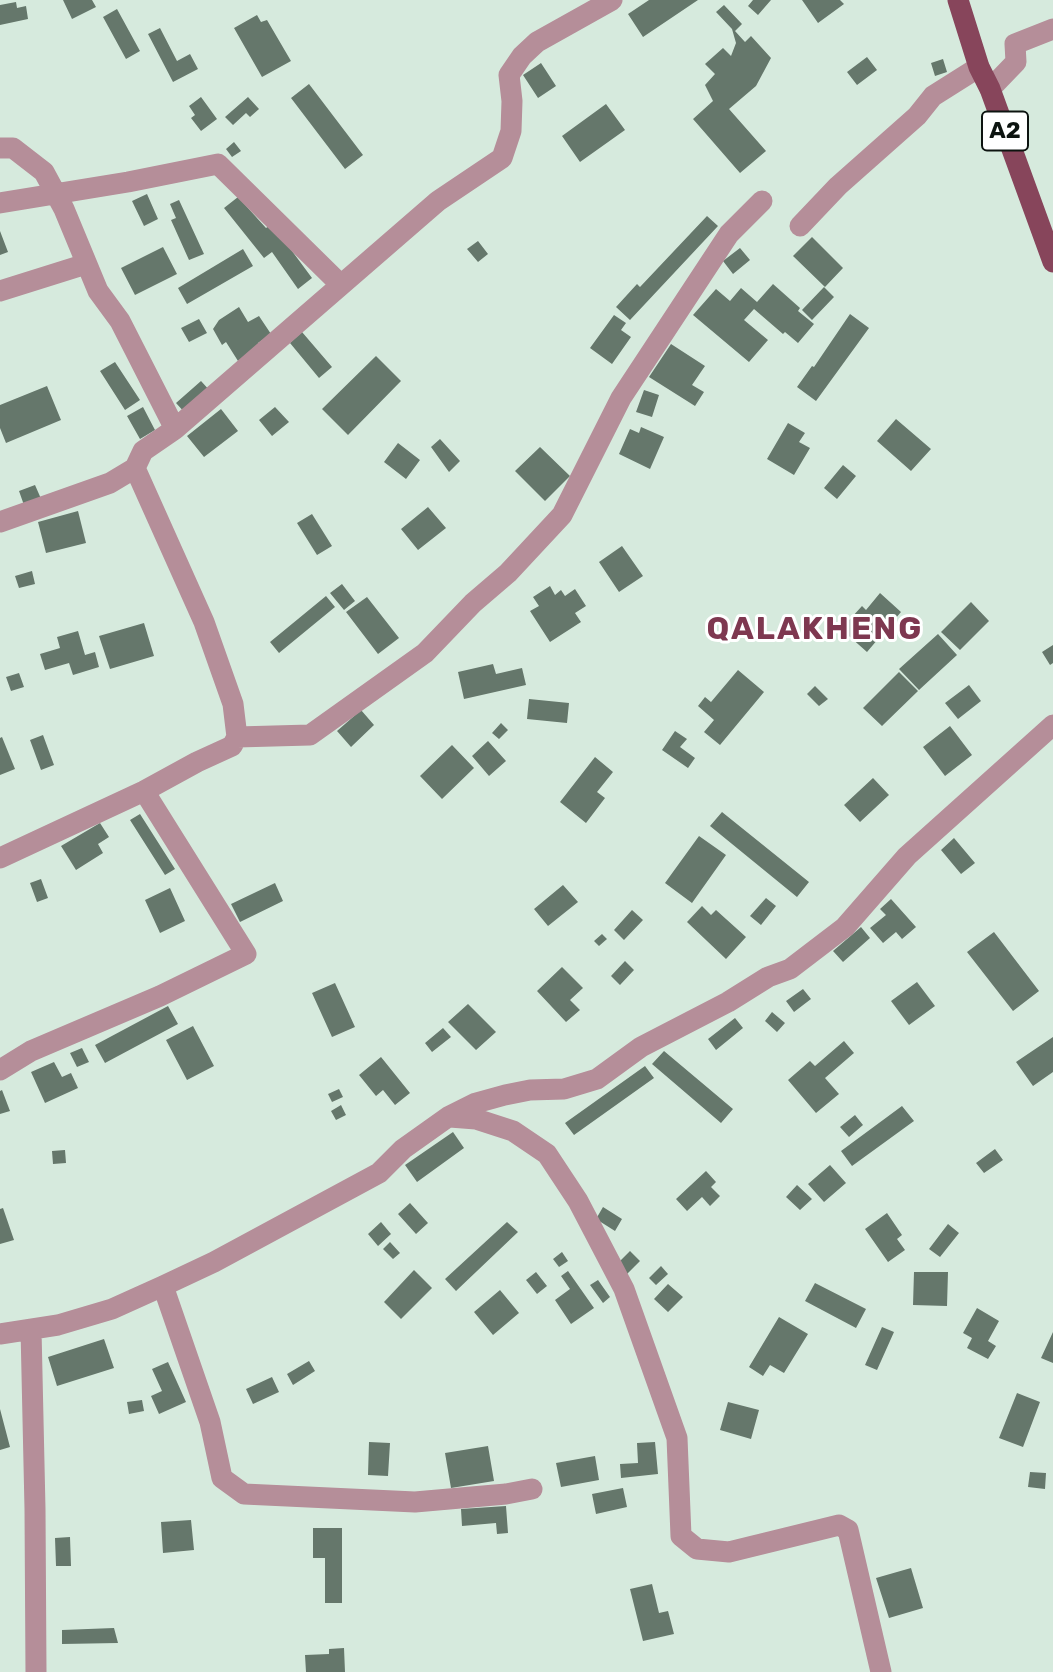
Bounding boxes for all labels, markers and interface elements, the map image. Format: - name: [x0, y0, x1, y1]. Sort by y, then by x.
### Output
- road number: A2: [982, 112, 1028, 150]
- district label: QALAKHENG: [708, 611, 922, 649]

